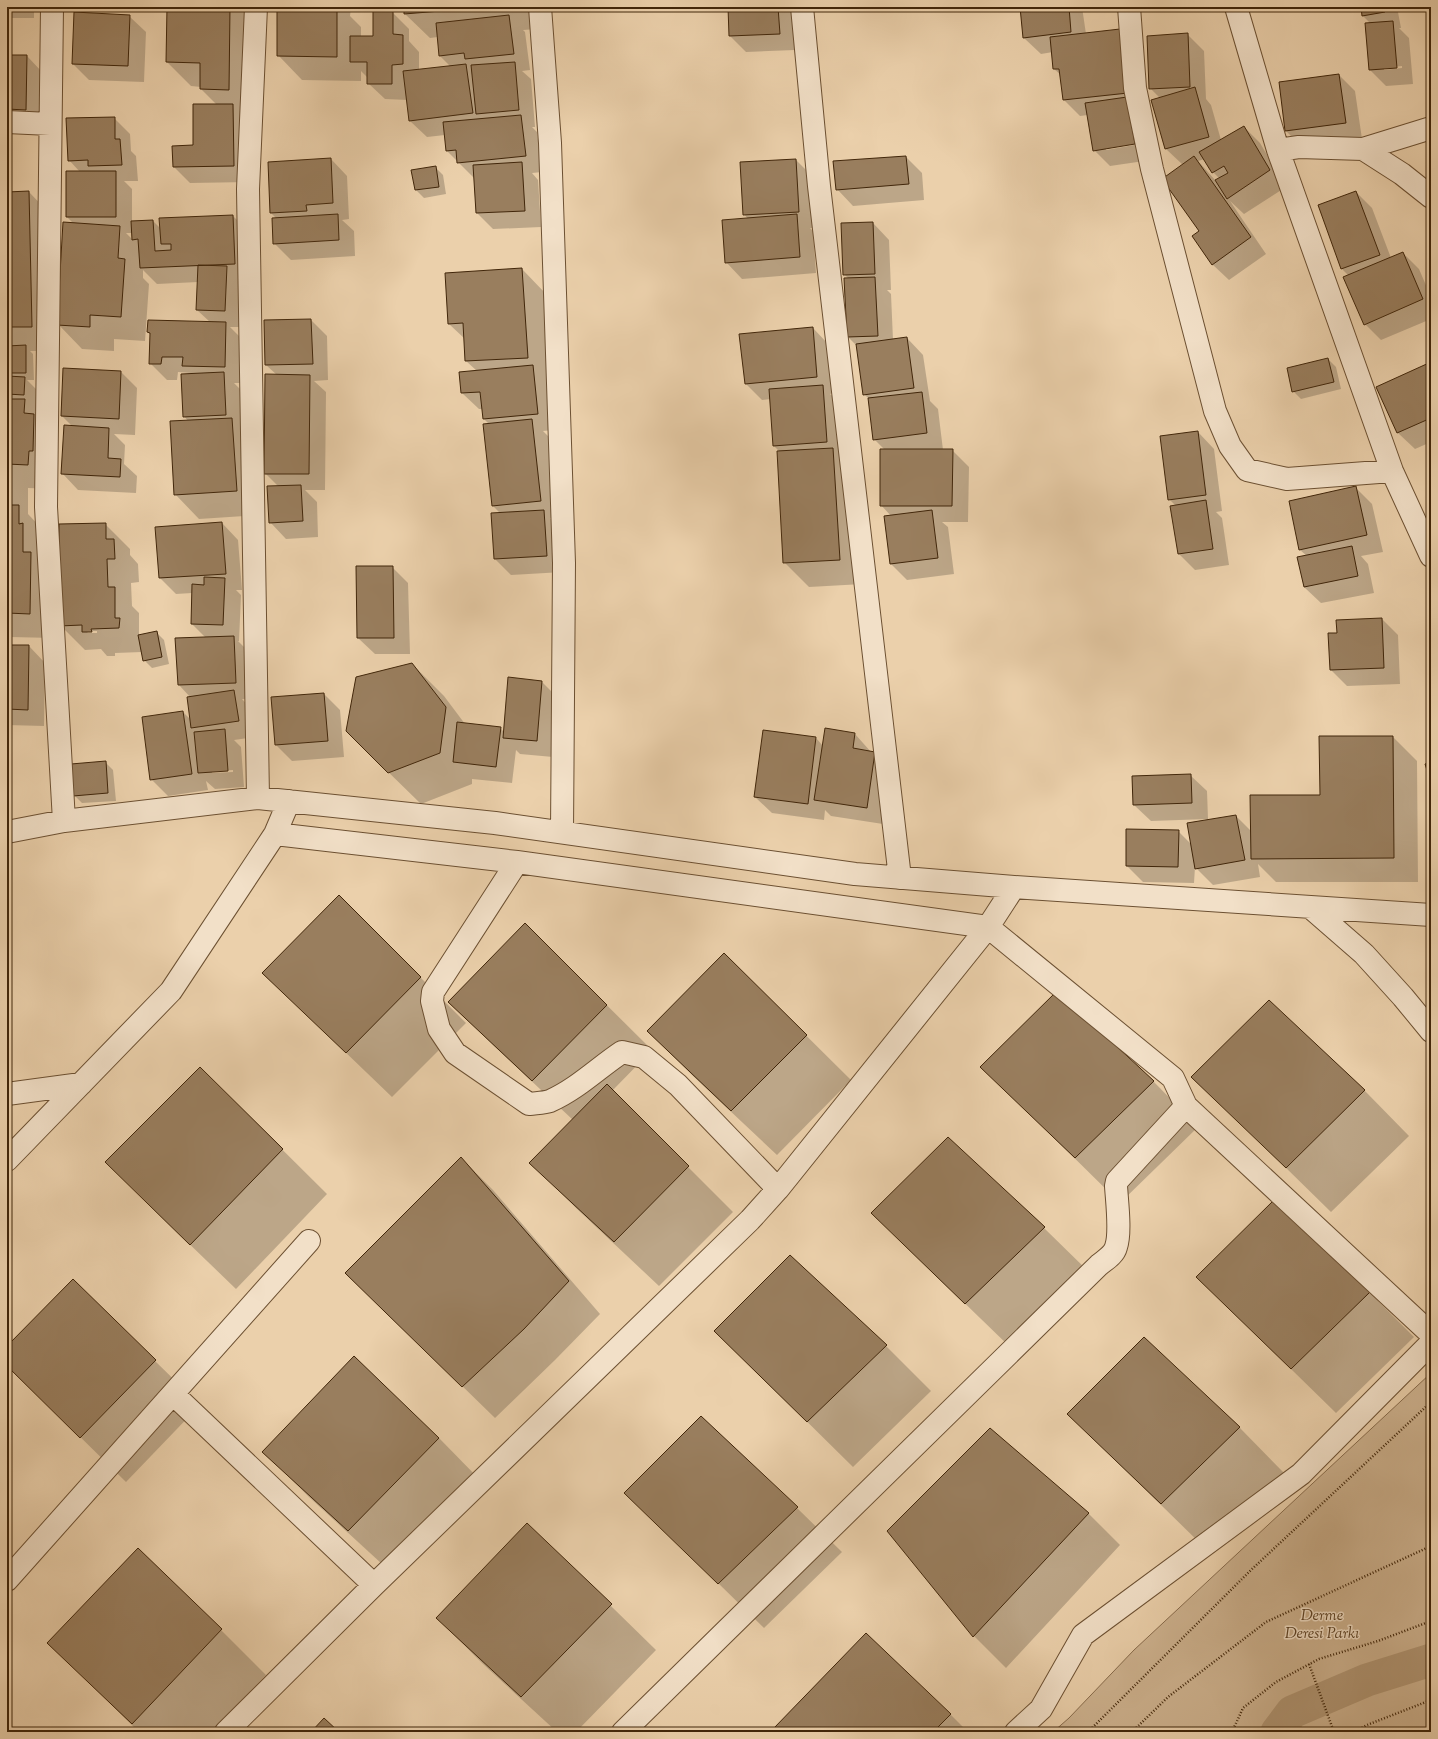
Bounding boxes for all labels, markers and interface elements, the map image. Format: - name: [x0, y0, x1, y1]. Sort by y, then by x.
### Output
- park label: Derme Deresi Parkı: [1285, 1605, 1359, 1646]

